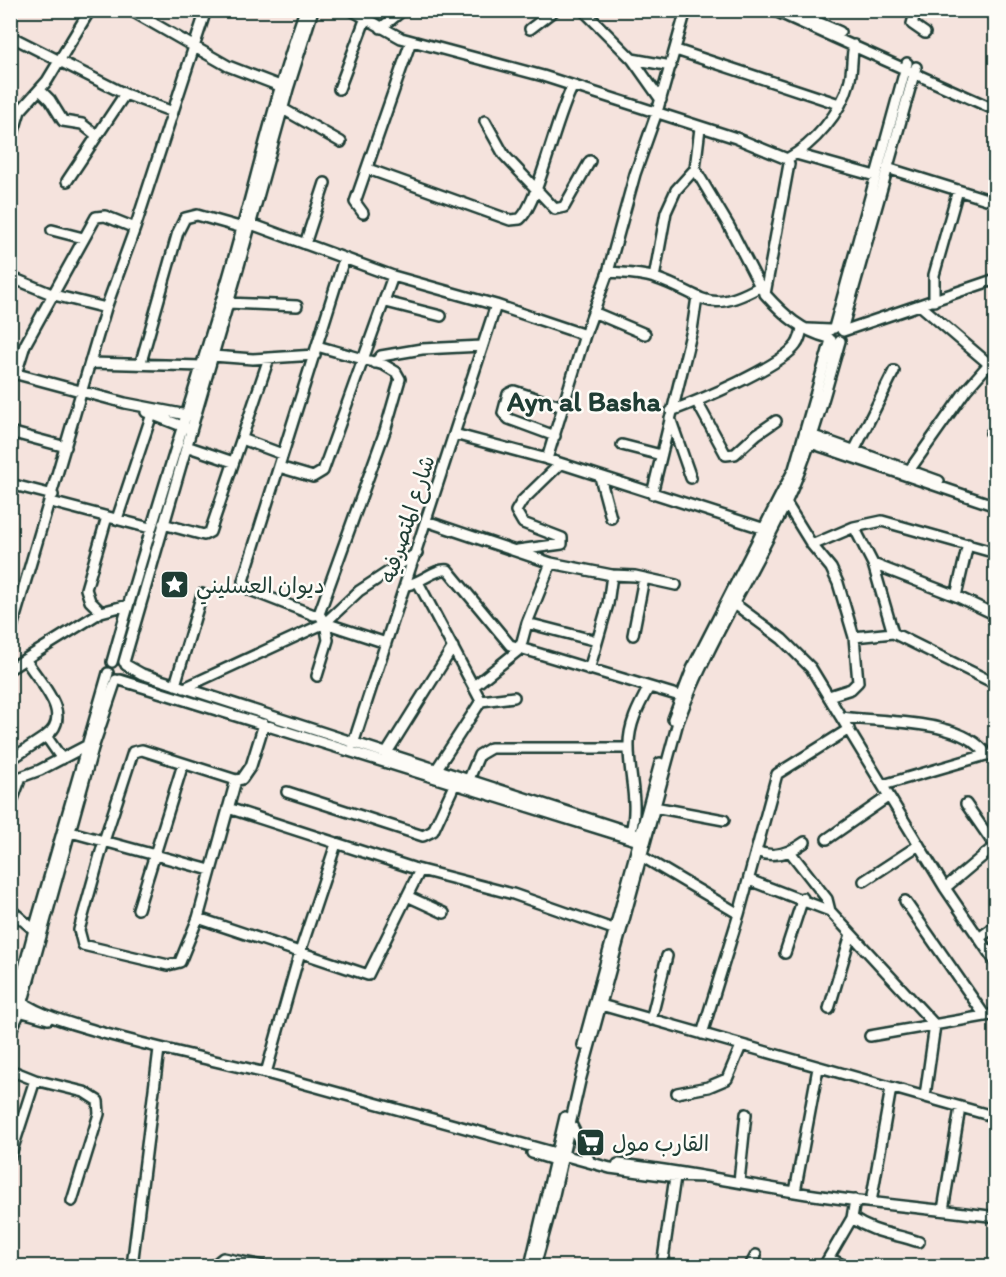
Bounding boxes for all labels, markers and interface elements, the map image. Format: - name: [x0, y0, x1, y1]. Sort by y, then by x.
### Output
- district label: Ayn al Basha: [506, 384, 661, 418]
- street label: شارع المتصرفيه: [374, 452, 443, 587]
- place icon: ديوان العسليني: [159, 569, 191, 601]
- place label: ديوان العسليني: [196, 572, 325, 605]
- supermarket icon: القارب مول: [575, 1127, 607, 1159]
- place label: القارب مول: [612, 1130, 709, 1157]

